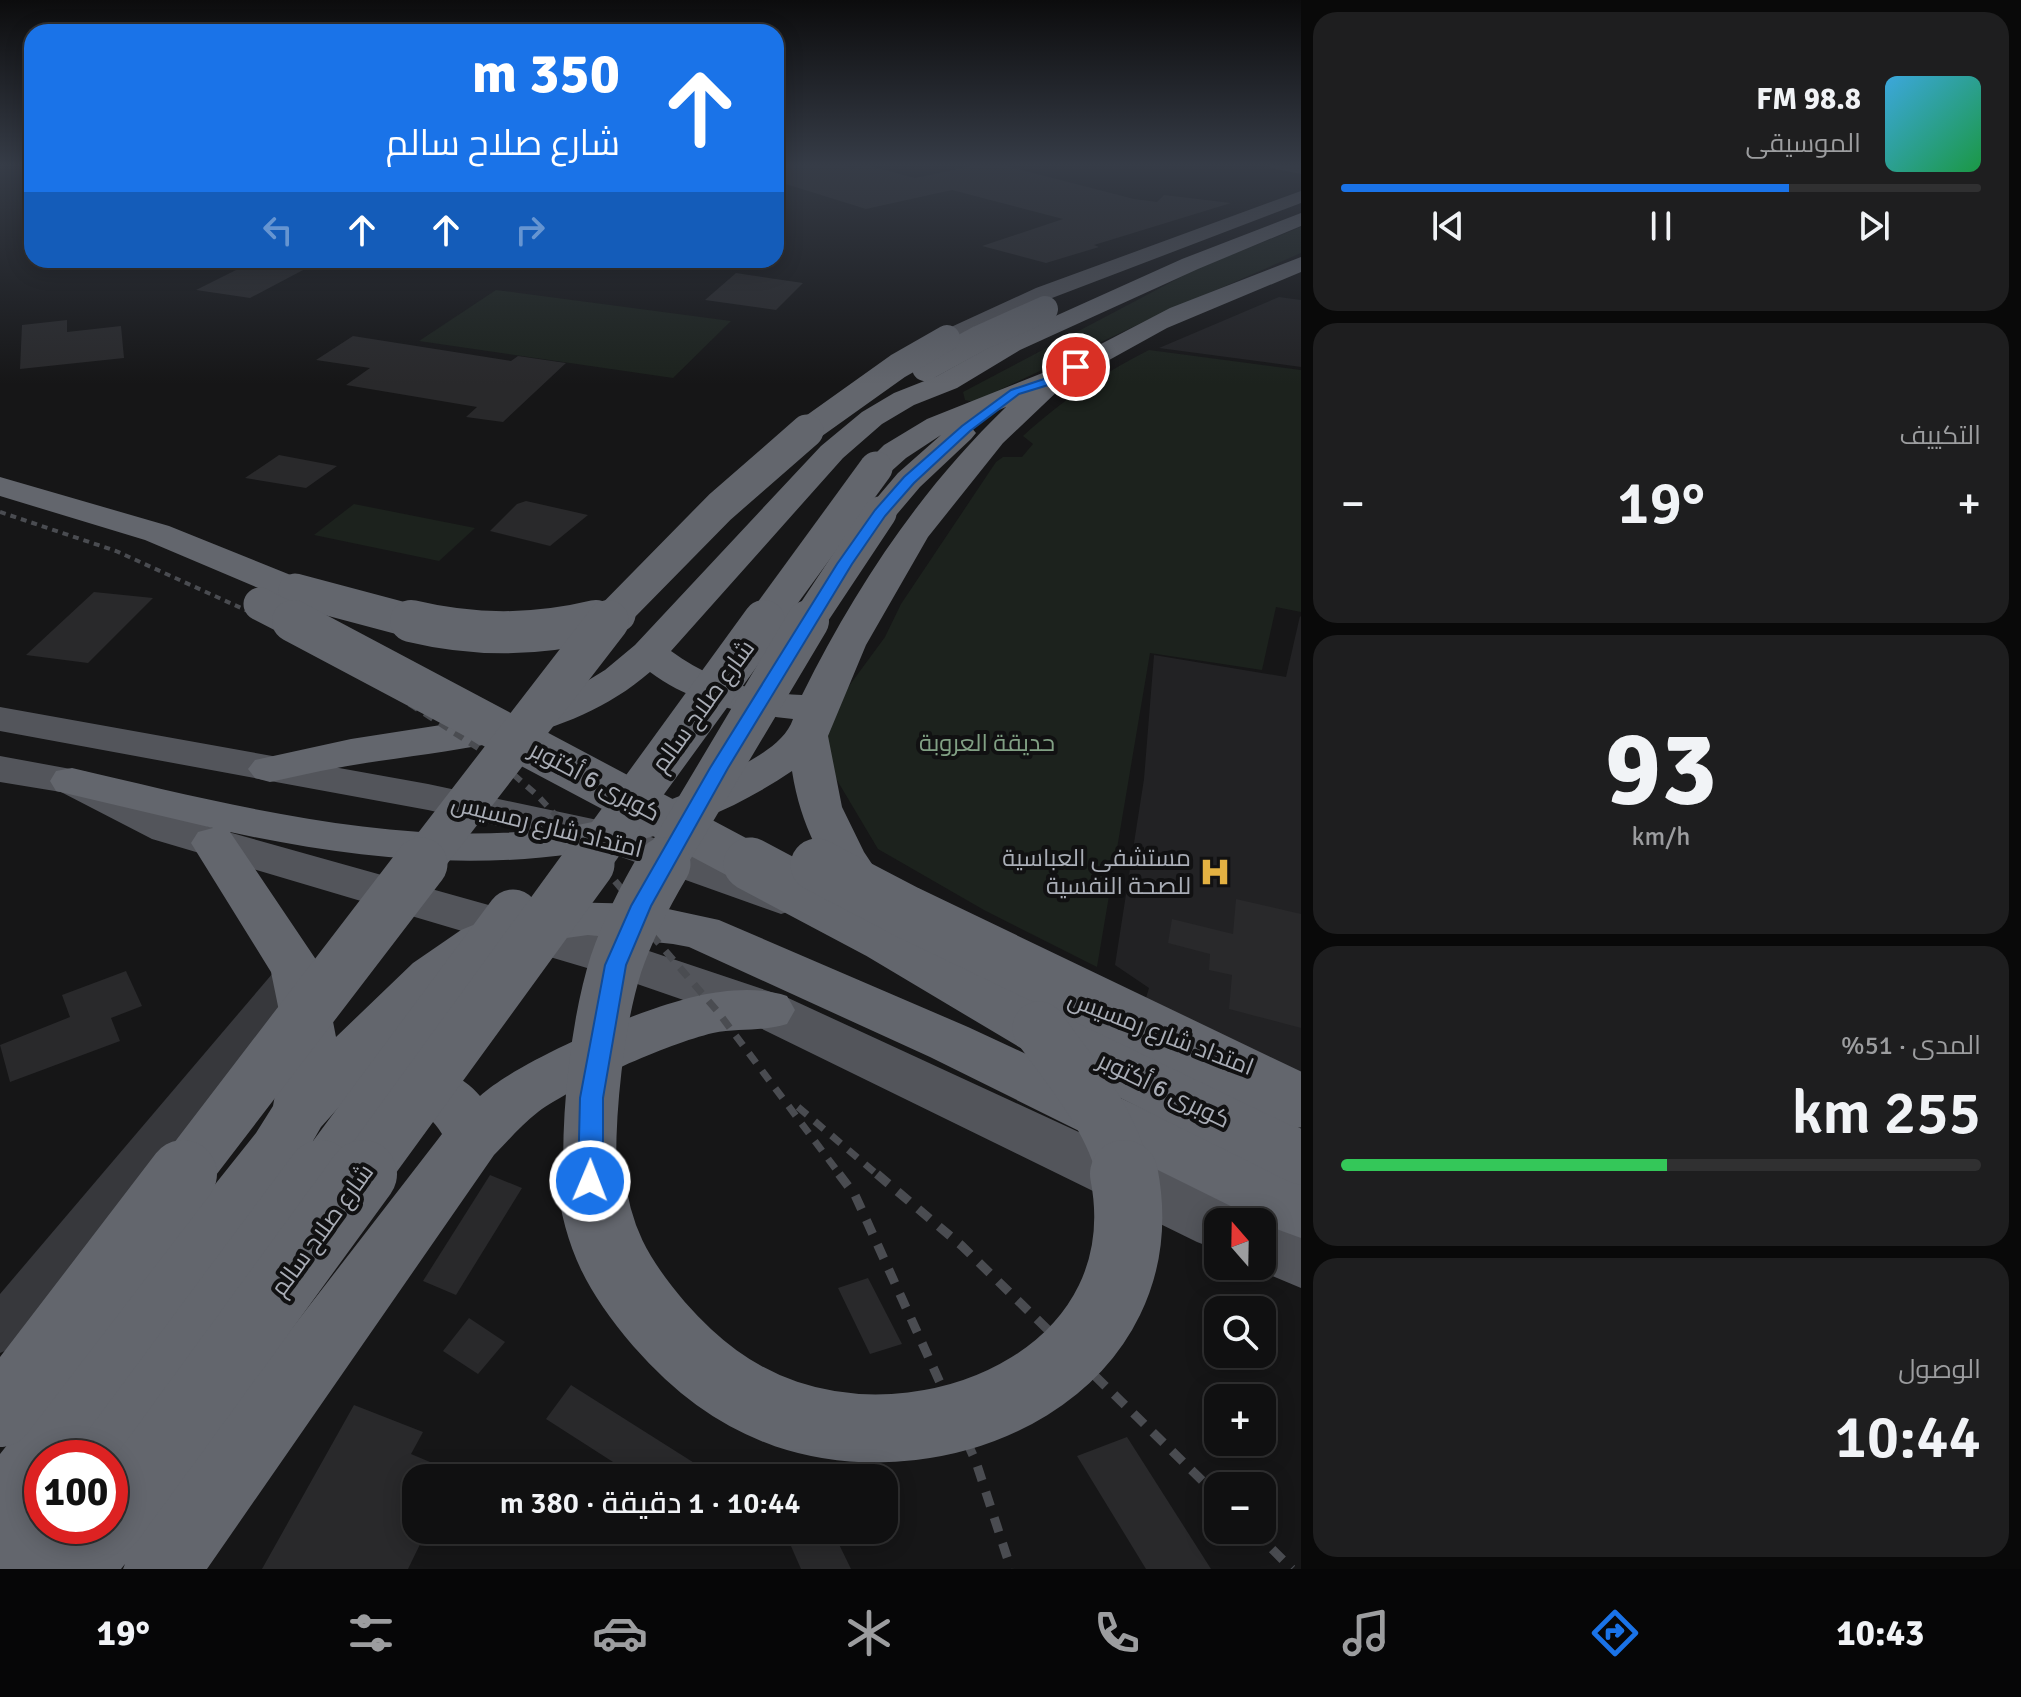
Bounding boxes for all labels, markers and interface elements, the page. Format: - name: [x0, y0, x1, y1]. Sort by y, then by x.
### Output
- text: 350 m: [472, 39, 620, 108]
- icon: ahead: [648, 56, 752, 160]
- text: 98.8 FM: [1756, 81, 1861, 118]
- text: شارع صلاح سالم: [386, 121, 620, 166]
- text: الموسيقى: [1746, 128, 1861, 160]
- icon: previous: [1426, 204, 1470, 248]
- icon: pause: [1639, 204, 1683, 248]
- icon: next: [1852, 204, 1896, 248]
- icon: left: [256, 208, 300, 252]
- icon: ahead: [340, 208, 384, 252]
- icon: ahead: [424, 208, 468, 252]
- icon: right: [508, 208, 552, 252]
- pin: [1042, 333, 1110, 401]
- icon: arrive: [1054, 345, 1098, 389]
- text: التكييف: [1899, 420, 1981, 452]
- text: 19°: [1617, 467, 1705, 541]
- text: −: [1341, 477, 1365, 531]
- text: +: [1957, 477, 1981, 531]
- street label: شارع صلاح سالم: [645, 634, 762, 779]
- text: 93: [1605, 705, 1717, 833]
- park label: حديقة العروبة: [919, 728, 1055, 758]
- street label: كوبرى 6 أكتوبر: [523, 732, 666, 828]
- street label: امتداد شارع رمسيس: [448, 788, 646, 865]
- text: km/h: [1632, 821, 1690, 853]
- place label: مستشفى العباسية للصحة النفسية: [1002, 843, 1191, 901]
- hospital icon: مستشفى العباسية للصحة النفسية: [1198, 855, 1232, 889]
- street label: امتداد شارع رمسيس: [1064, 984, 1258, 1083]
- text: المدى · 51%: [1841, 1030, 1981, 1062]
- street label: كوبرى 6 أكتوبر: [1091, 1043, 1236, 1135]
- text: 255 km: [1792, 1077, 1981, 1151]
- position arrow: [548, 1139, 632, 1223]
- street label: شارع صلاح سالم: [264, 1158, 381, 1303]
- north arrow: [1204, 1208, 1276, 1280]
- map controls: [1204, 1208, 1276, 1544]
- button: search: [1204, 1296, 1276, 1368]
- text: الوصول: [1898, 1354, 1981, 1386]
- button: +: [1204, 1384, 1276, 1456]
- text: 10:44: [1834, 1401, 1981, 1475]
- speed limit sign: 100: [24, 1440, 128, 1544]
- button: −: [1204, 1472, 1276, 1544]
- text: 10:44 · 1 دقيقة · 380 m: [500, 1485, 800, 1522]
- icon: filters: [343, 1605, 399, 1661]
- icon: car: [592, 1605, 648, 1661]
- icon: climate: [841, 1605, 897, 1661]
- icon: phone: [1089, 1605, 1145, 1661]
- icon: music: [1338, 1605, 1394, 1661]
- icon: directions: [1587, 1605, 1643, 1661]
- text: 19°: [97, 1611, 150, 1656]
- text: 10:43: [1836, 1611, 1925, 1656]

